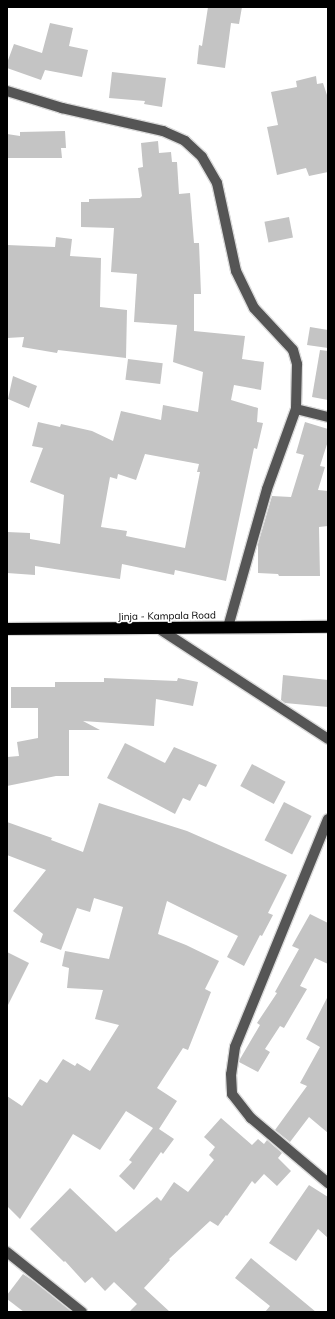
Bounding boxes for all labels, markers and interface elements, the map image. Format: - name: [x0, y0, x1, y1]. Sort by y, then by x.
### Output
- street label: Jinja - Kampala Road: [118, 609, 216, 623]

